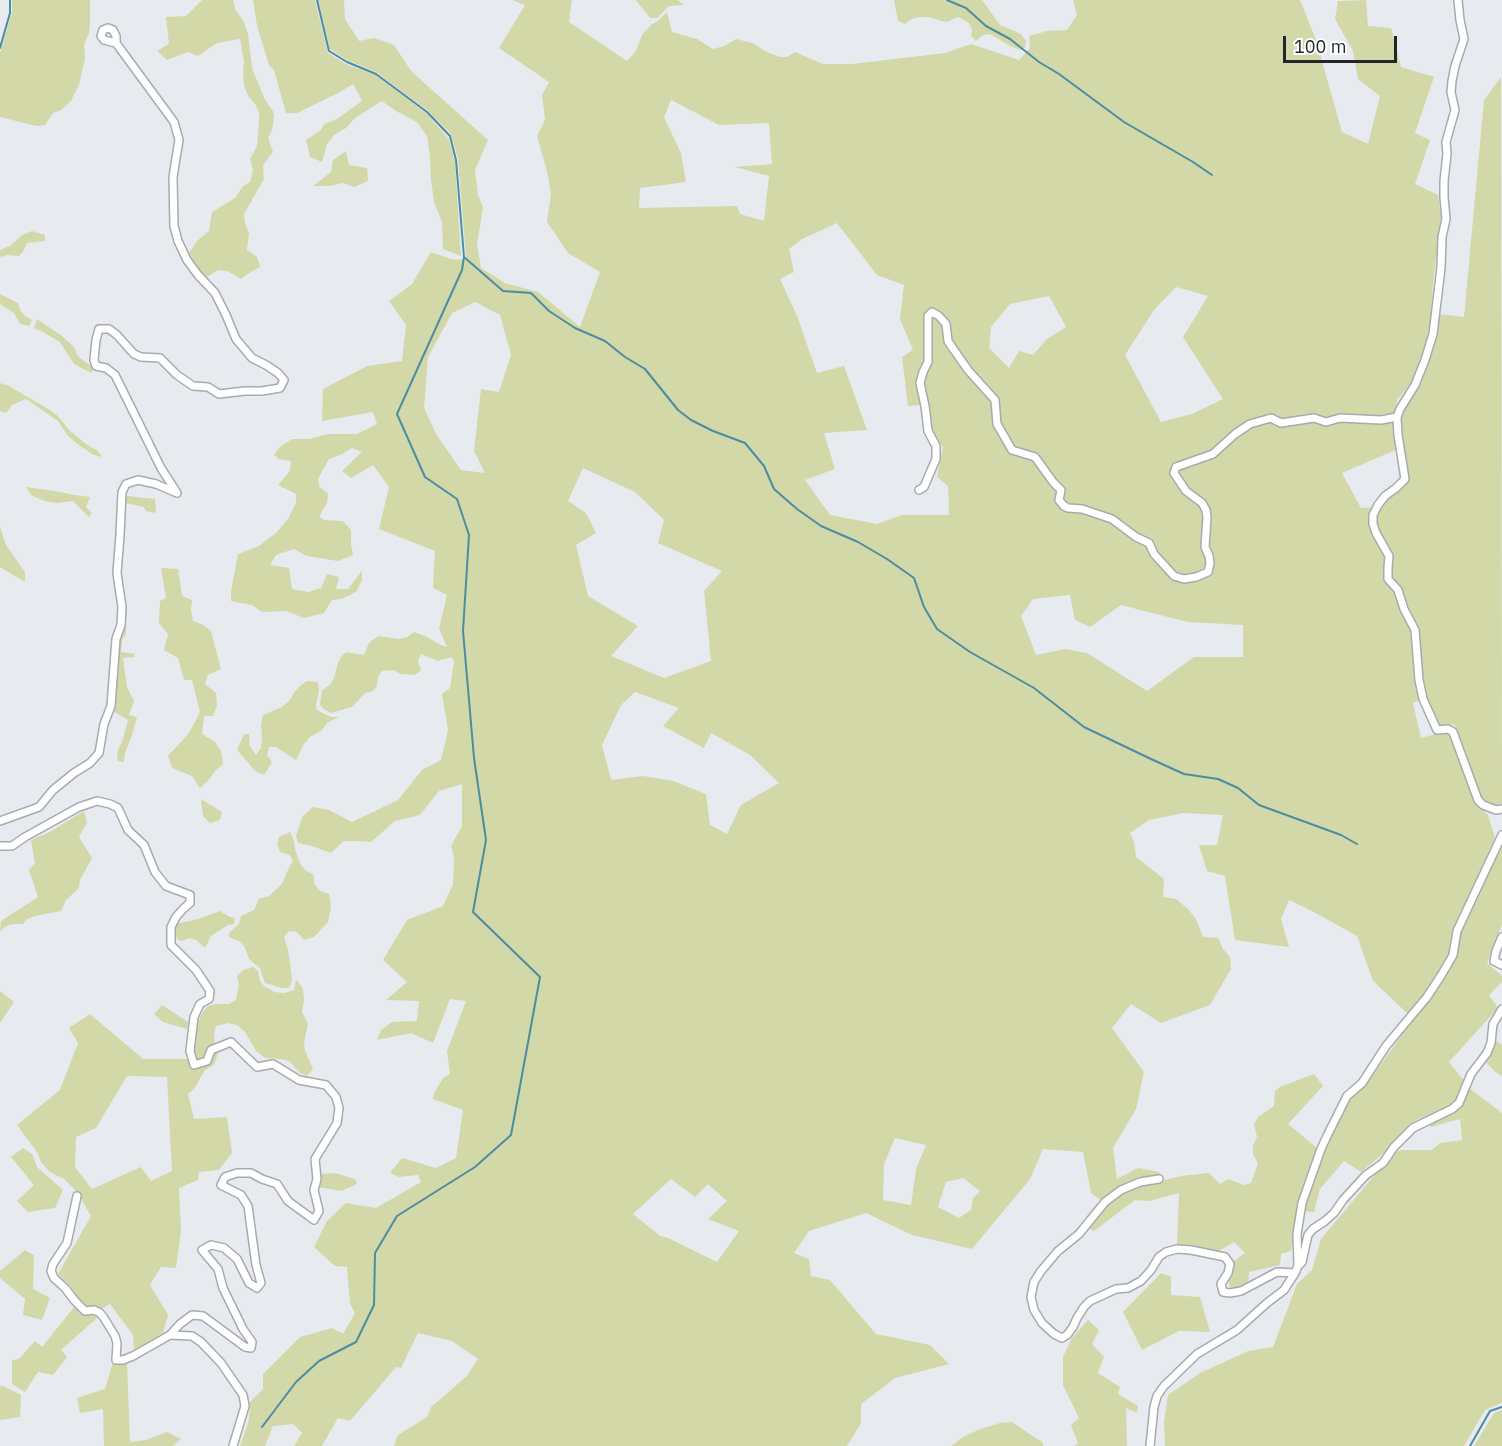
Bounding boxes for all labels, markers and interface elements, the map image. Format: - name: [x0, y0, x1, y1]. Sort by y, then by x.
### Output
- scale bar: [1286, 24, 1400, 62]
- text: 100 m: [1294, 35, 1346, 58]

